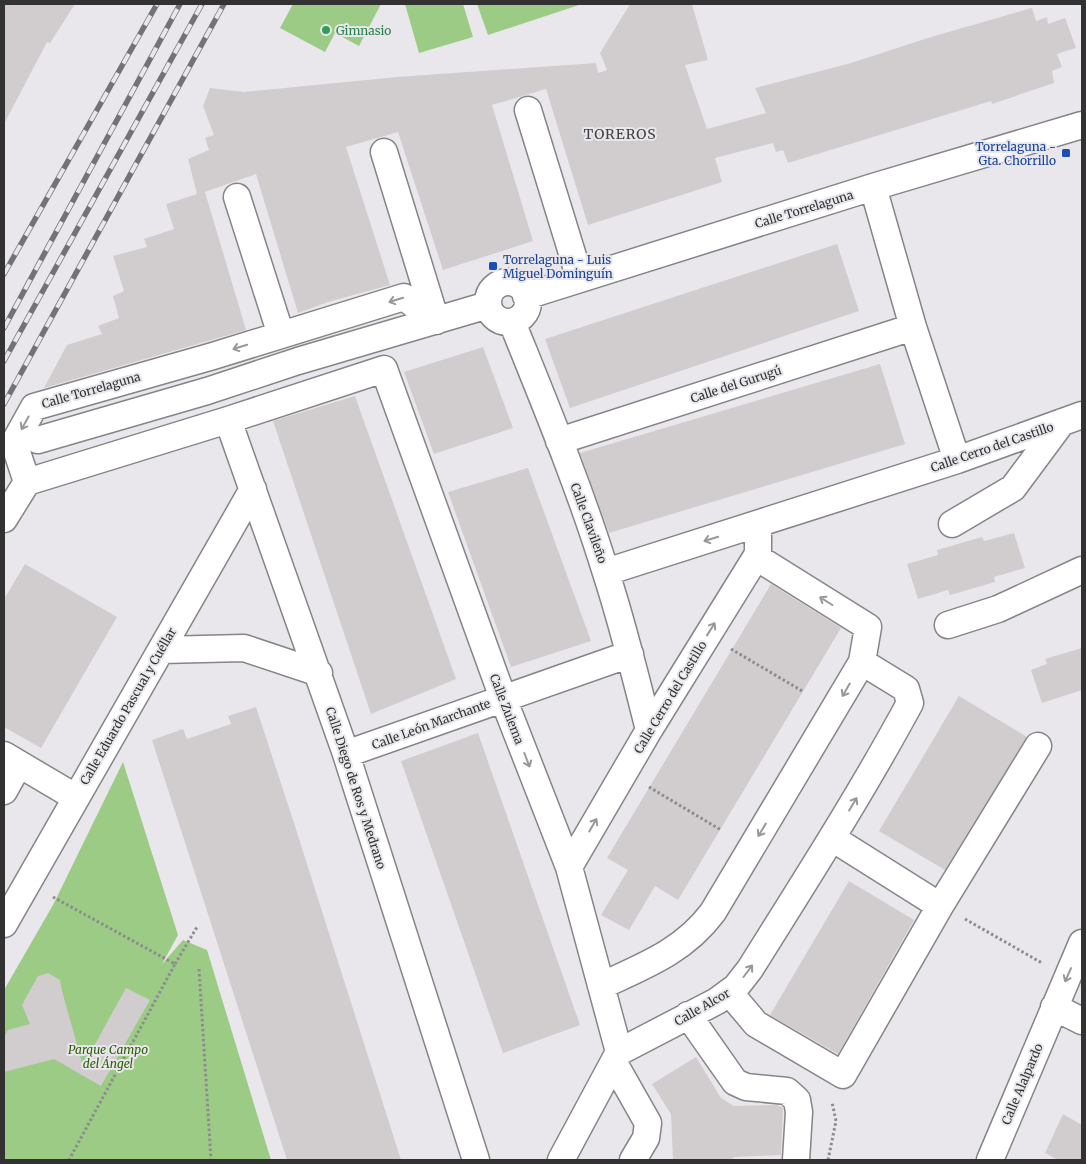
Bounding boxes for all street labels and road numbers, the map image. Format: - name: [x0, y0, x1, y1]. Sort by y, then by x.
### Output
- street label: Calle Torrelaguna: [753, 187, 855, 231]
- street label: Calle del Gurugú: [689, 362, 784, 406]
- street label: Calle Torrelaguna: [40, 369, 143, 411]
- street label: Calle Cerro del Castillo: [929, 419, 1055, 475]
- street label: Calle Clavileño: [568, 481, 610, 565]
- street label: Calle Eduardo Pascual y Cuéllar: [77, 624, 180, 787]
- street label: Calle Cerro del Castillo: [630, 638, 710, 756]
- street label: Calle Zulema: [487, 672, 528, 747]
- street label: Calle León Marchante: [370, 696, 492, 752]
- street label: Calle Diego de Ros y Medrano: [323, 705, 389, 871]
- street label: Calle Alcor: [672, 985, 733, 1029]
- street label: Calle Alalpardo: [998, 1041, 1046, 1127]

